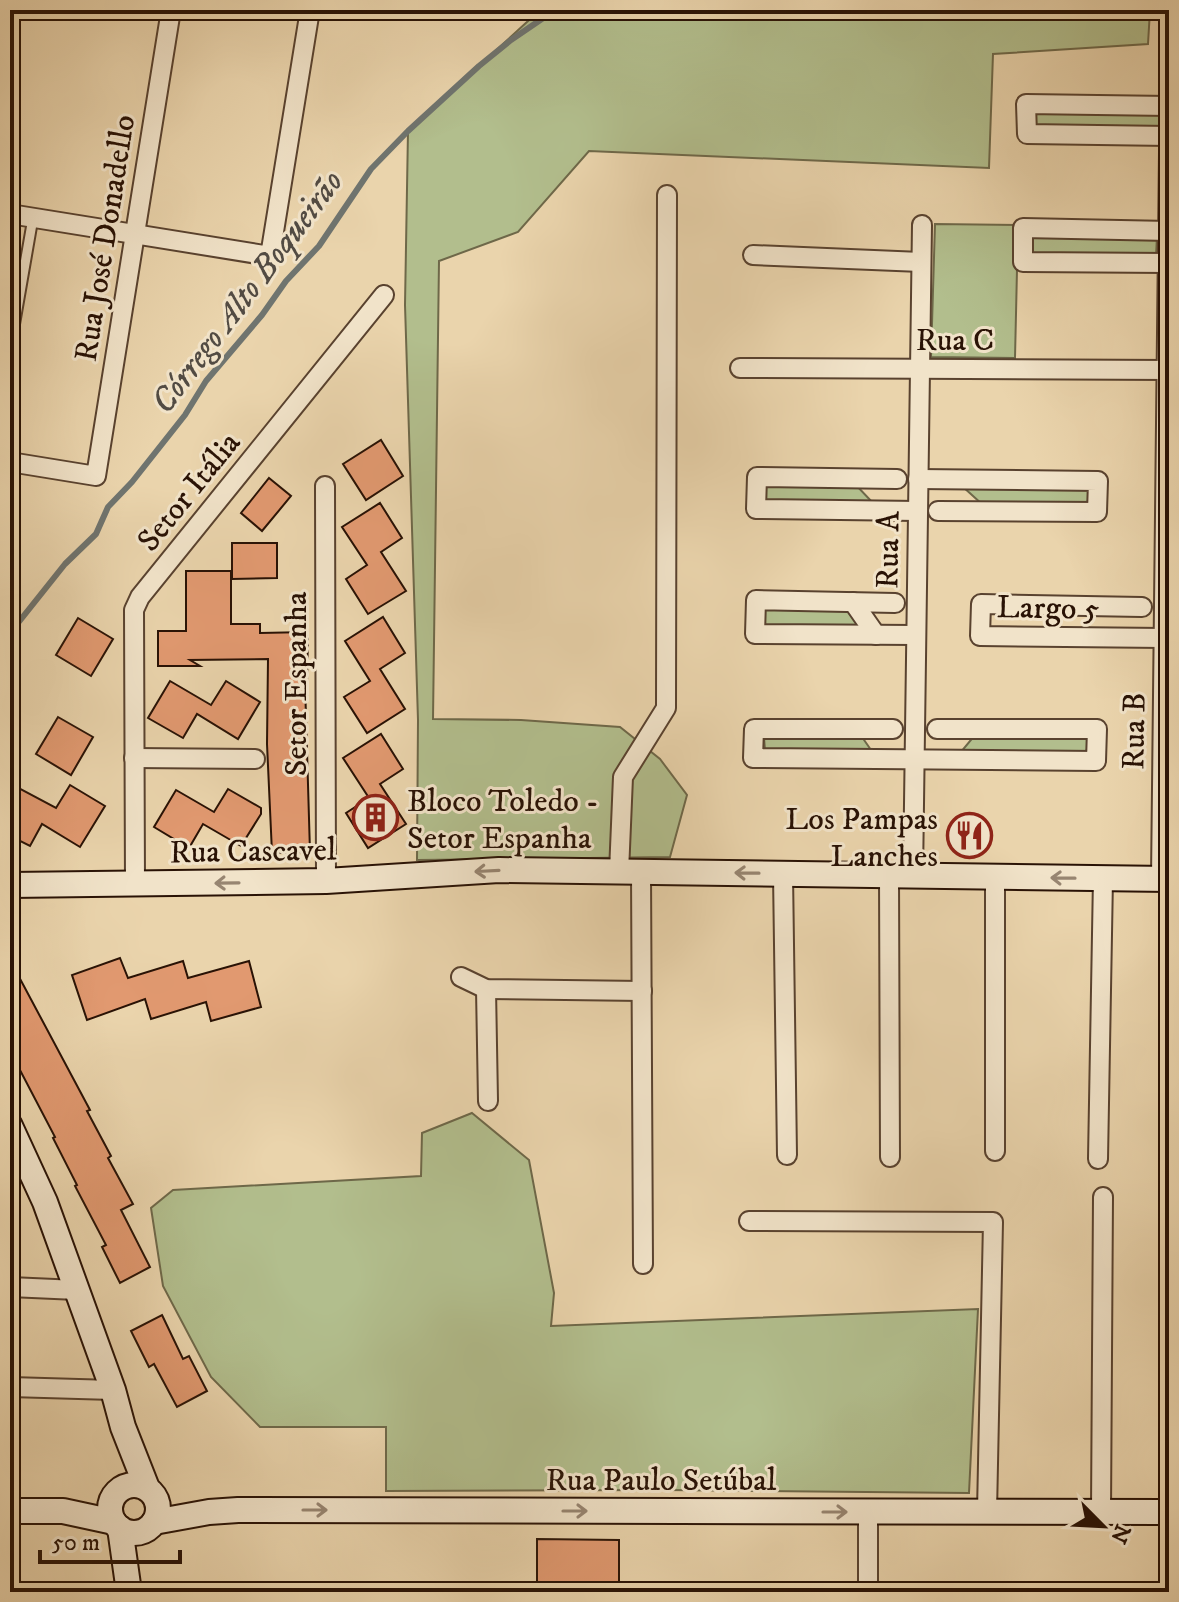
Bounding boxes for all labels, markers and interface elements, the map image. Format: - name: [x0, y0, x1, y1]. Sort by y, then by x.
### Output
- street label: Rua José Donadello: [67, 112, 145, 365]
- water label: Córrego Alto Boqueirão: [142, 162, 353, 422]
- street label: Rua C: [916, 321, 994, 361]
- street label: Setor Itália: [129, 424, 250, 560]
- street label: Rua A: [868, 510, 910, 589]
- street label: Largo 5: [996, 588, 1100, 630]
- street label: Setor Espanha: [277, 591, 317, 776]
- street label: Rua B: [1114, 692, 1156, 770]
- place label: Bloco Toledo - Setor Espanha: [407, 782, 599, 859]
- building icon: Bloco Toledo - Setor Espanha: [352, 794, 400, 842]
- place label: Los Pampas Lanches: [785, 800, 938, 877]
- restaurant icon: Los Pampas Lanches: [945, 812, 993, 860]
- street label: Rua Cascavel: [169, 831, 337, 873]
- one-way arrow: [474, 864, 501, 879]
- one-way arrow: [734, 866, 761, 881]
- one-way arrow: [1050, 870, 1077, 885]
- one-way arrow: [214, 875, 241, 890]
- street label: Rua Paulo Setúbal: [546, 1461, 777, 1501]
- north arrow: [1063, 1486, 1143, 1566]
- one-way arrow: [301, 1502, 328, 1518]
- one-way arrow: [561, 1503, 588, 1519]
- one-way arrow: [821, 1504, 848, 1520]
- scale bar: [40, 1514, 180, 1564]
- text: N: [1104, 1520, 1136, 1547]
- text: 50 m: [52, 1528, 100, 1558]

